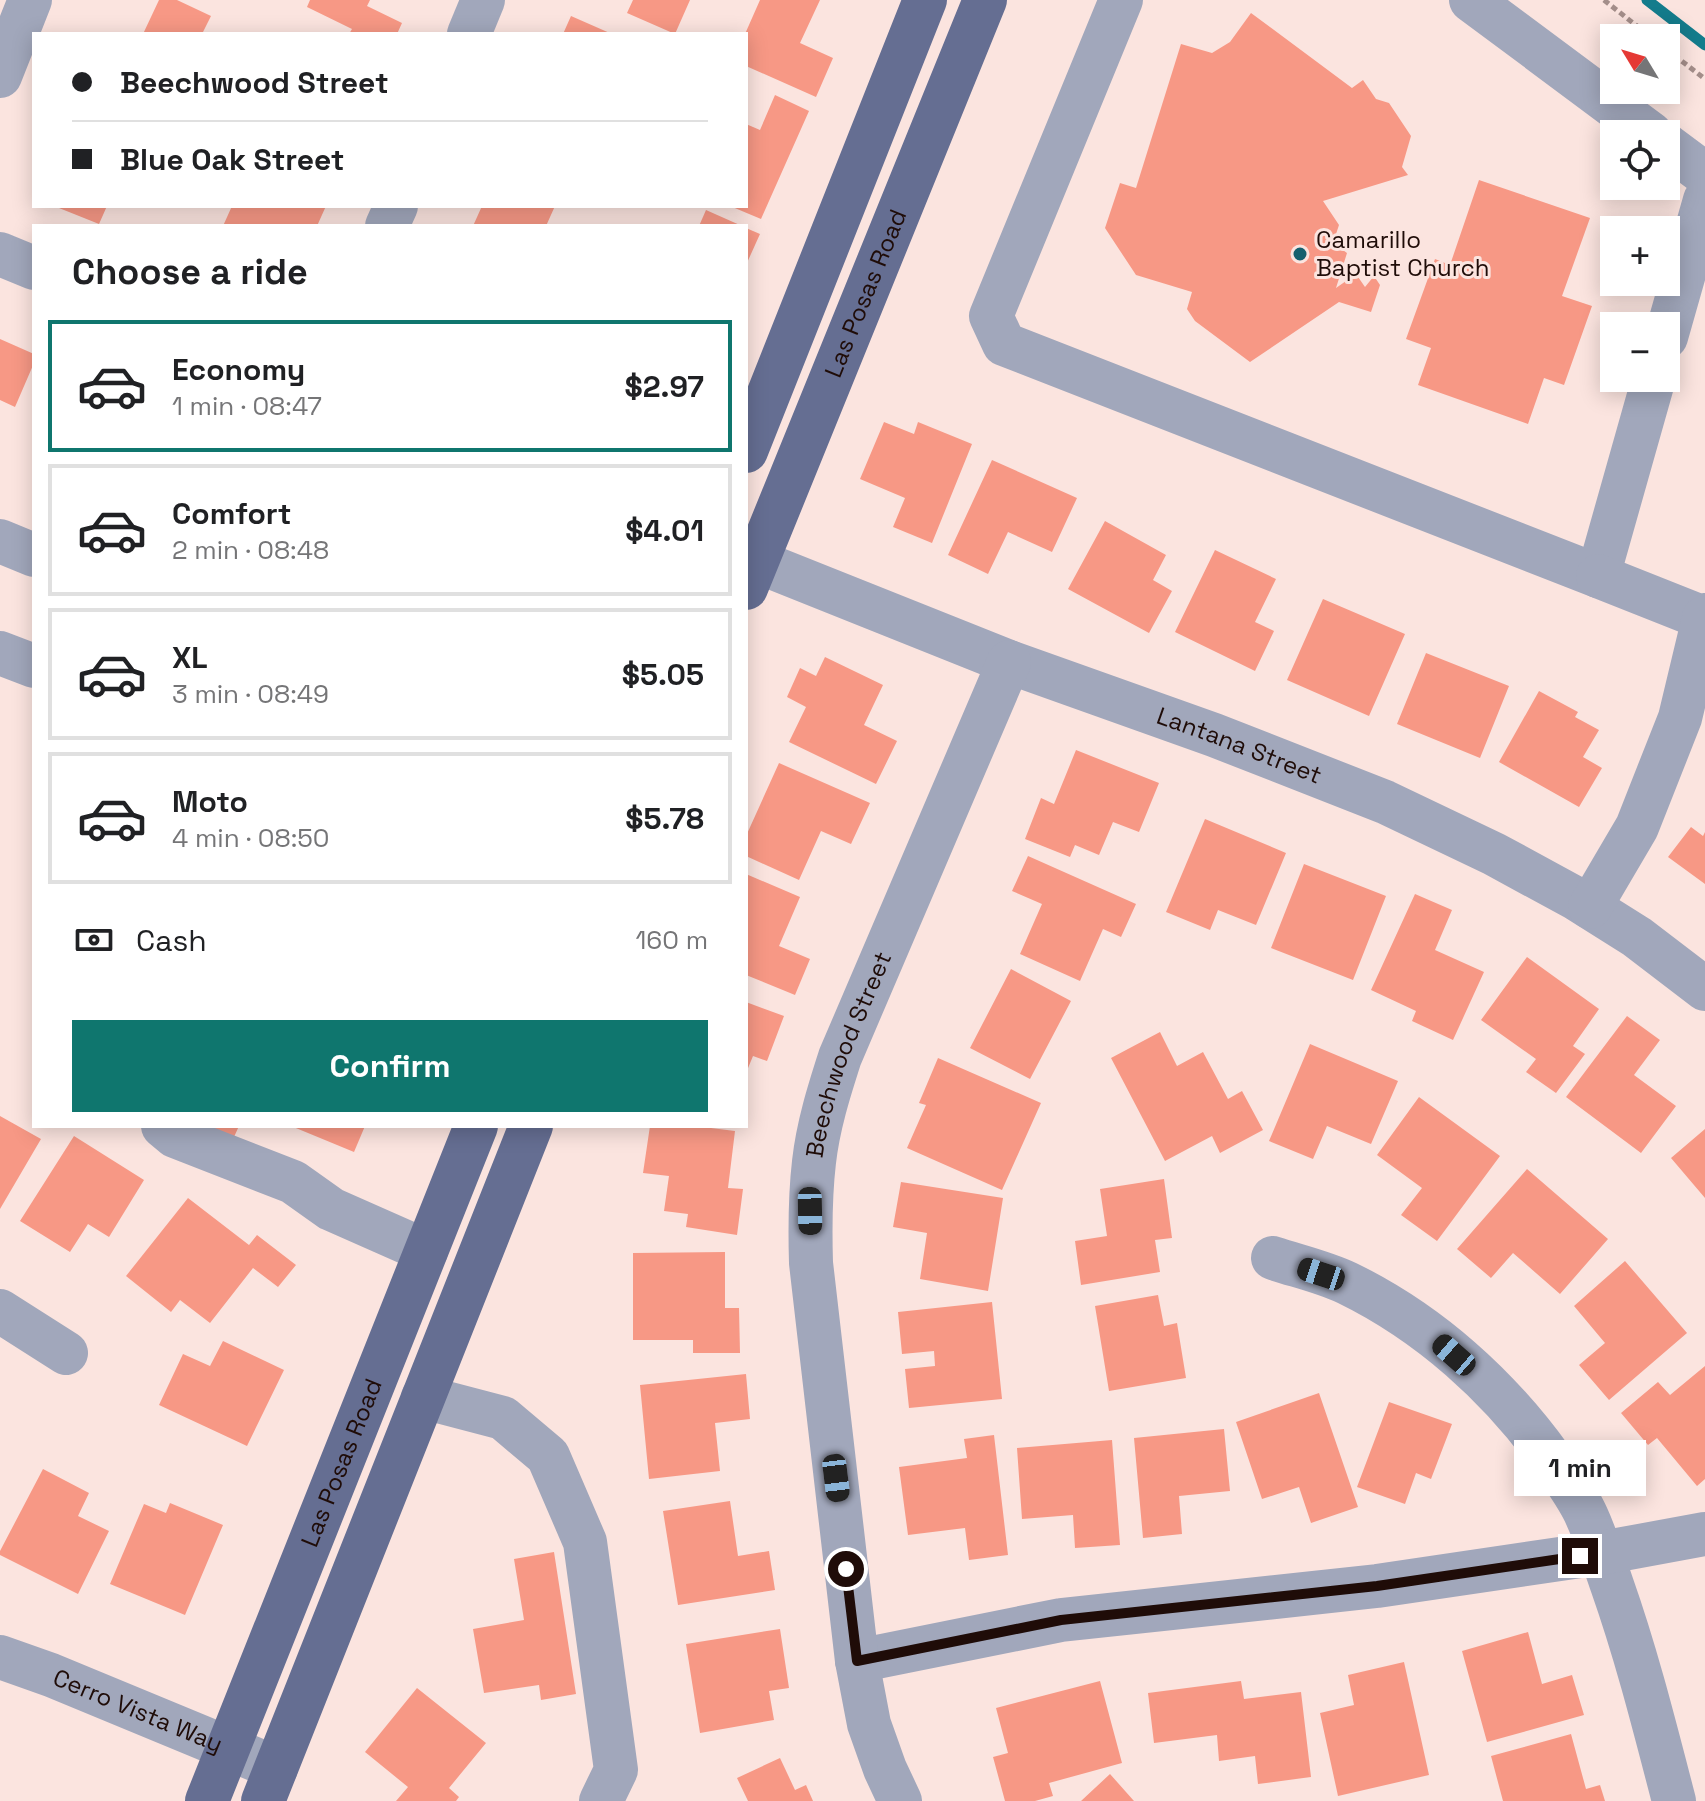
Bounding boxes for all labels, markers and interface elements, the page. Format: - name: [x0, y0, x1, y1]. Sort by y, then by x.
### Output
- north arrow: [1600, 24, 1680, 104]
- map controls: [1600, 24, 1680, 392]
- text: Beechwood Street: [120, 63, 389, 102]
- button: locate: [1600, 120, 1680, 200]
- text: Blue Oak Street: [120, 140, 345, 179]
- street label: Las Posas Road: [817, 205, 913, 382]
- button: +: [1600, 216, 1680, 296]
- place label: Camarillo Baptist Church: [1316, 224, 1489, 283]
- marker: Camarillo Baptist Church: [1291, 245, 1309, 263]
- text: Choose a ride: [72, 249, 308, 295]
- button: −: [1600, 312, 1680, 392]
- icon: car: [76, 350, 148, 422]
- text: Economy: [172, 350, 305, 389]
- text: $2.97: [625, 367, 704, 406]
- text: 1 min · 08:47: [172, 389, 322, 423]
- icon: car: [76, 494, 148, 566]
- text: Comfort: [172, 494, 291, 533]
- text: $4.01: [625, 511, 704, 550]
- text: 2 min · 08:48: [172, 533, 329, 567]
- icon: car: [76, 638, 148, 710]
- text: XL: [172, 638, 208, 677]
- text: $5.05: [622, 655, 704, 694]
- text: 3 min · 08:49: [172, 677, 329, 711]
- street label: Lantana Street: [1153, 700, 1326, 791]
- icon: car: [76, 782, 148, 854]
- text: Moto: [172, 782, 248, 821]
- text: $5.78: [625, 799, 704, 838]
- text: 4 min · 08:50: [172, 821, 330, 855]
- icon: cash: [72, 918, 116, 962]
- text: Cash: [136, 921, 207, 960]
- text: 160 m: [636, 923, 708, 957]
- street label: Beechwood Street: [799, 947, 898, 1160]
- button: Confirm: [72, 1020, 708, 1112]
- car: [798, 1187, 822, 1235]
- car: [1294, 1255, 1348, 1293]
- car: [1428, 1330, 1480, 1380]
- street label: Las Posas Road: [294, 1374, 389, 1551]
- callout: 1 min: [1514, 1440, 1646, 1496]
- text: 1 min: [1548, 1451, 1612, 1485]
- car: [821, 1453, 851, 1503]
- route end: [1562, 1538, 1598, 1574]
- route start: [828, 1551, 864, 1587]
- street label: Cerro Vista Way: [48, 1662, 228, 1759]

